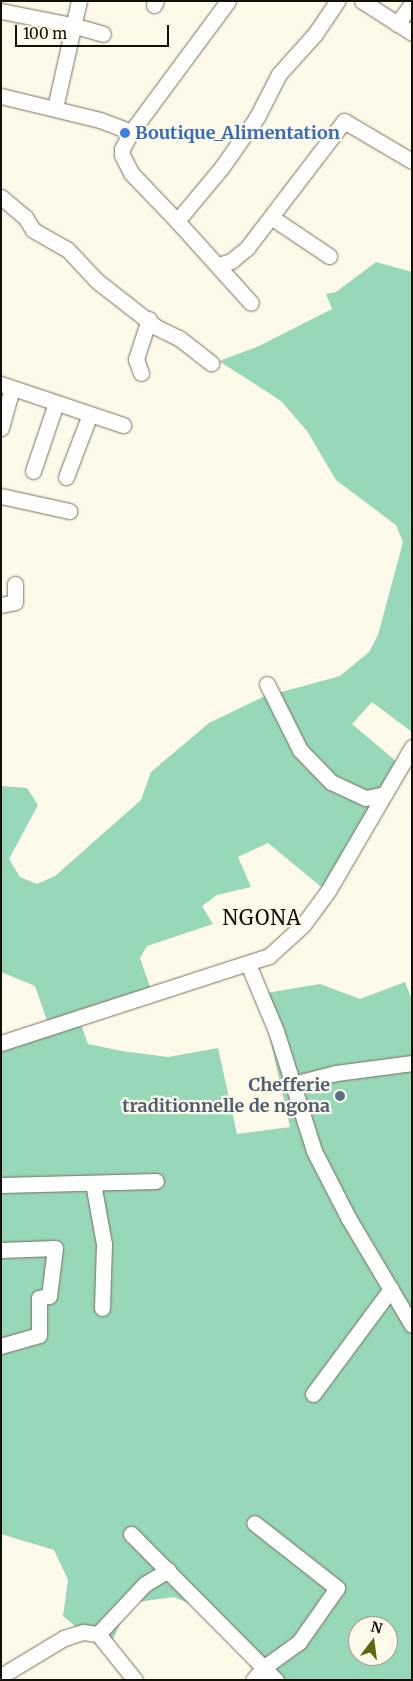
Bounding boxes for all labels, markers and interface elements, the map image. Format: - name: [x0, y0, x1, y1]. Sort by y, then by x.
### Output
- scale bar: [18, 15, 171, 47]
- text: 100 m: [23, 24, 67, 43]
- place label: Boutique_Alimentation: [135, 122, 340, 144]
- marker: Boutique_Alimentation: [119, 127, 131, 139]
- district label: NGONA: [222, 905, 302, 929]
- place label: Chefferie traditionnelle de ngona: [122, 1075, 330, 1118]
- marker: Chefferie traditionnelle de ngona: [334, 1090, 346, 1102]
- north arrow: [348, 1616, 398, 1666]
- text: N: [369, 1617, 384, 1638]

